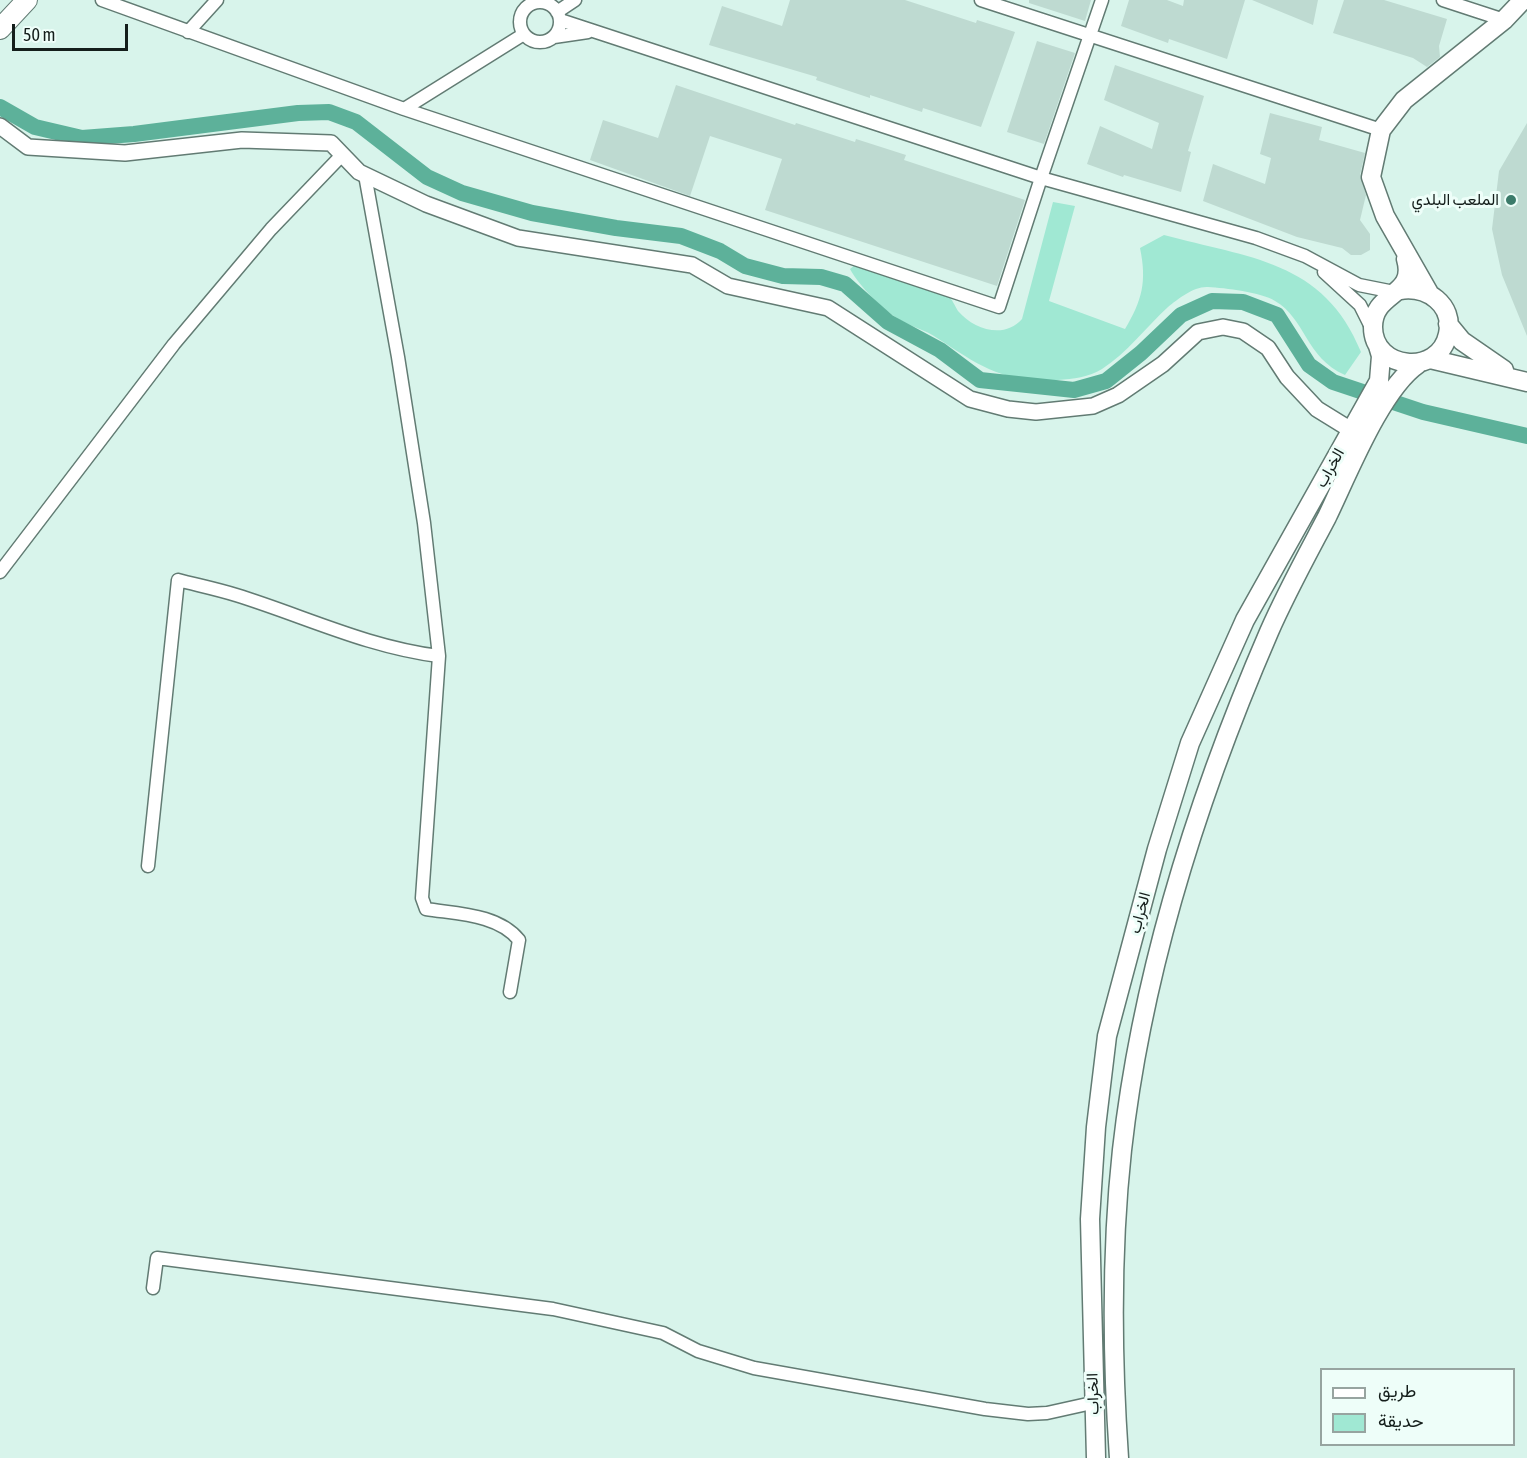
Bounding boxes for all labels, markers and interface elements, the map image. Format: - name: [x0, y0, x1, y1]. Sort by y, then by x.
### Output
- scale bar: [15, 12, 130, 50]
- text: 50 m: [23, 24, 55, 45]
- place label: الملعب البلدي: [1411, 190, 1499, 210]
- marker: الملعب البلدي: [1504, 193, 1518, 207]
- street label: الخراب: [1311, 445, 1349, 491]
- street label: الخراب: [1125, 890, 1155, 936]
- legend: [1320, 1368, 1515, 1446]
- street label: الخراب: [1083, 1373, 1103, 1415]
- text: طريق: [1378, 1380, 1416, 1401]
- text: حديقة: [1378, 1410, 1424, 1431]

